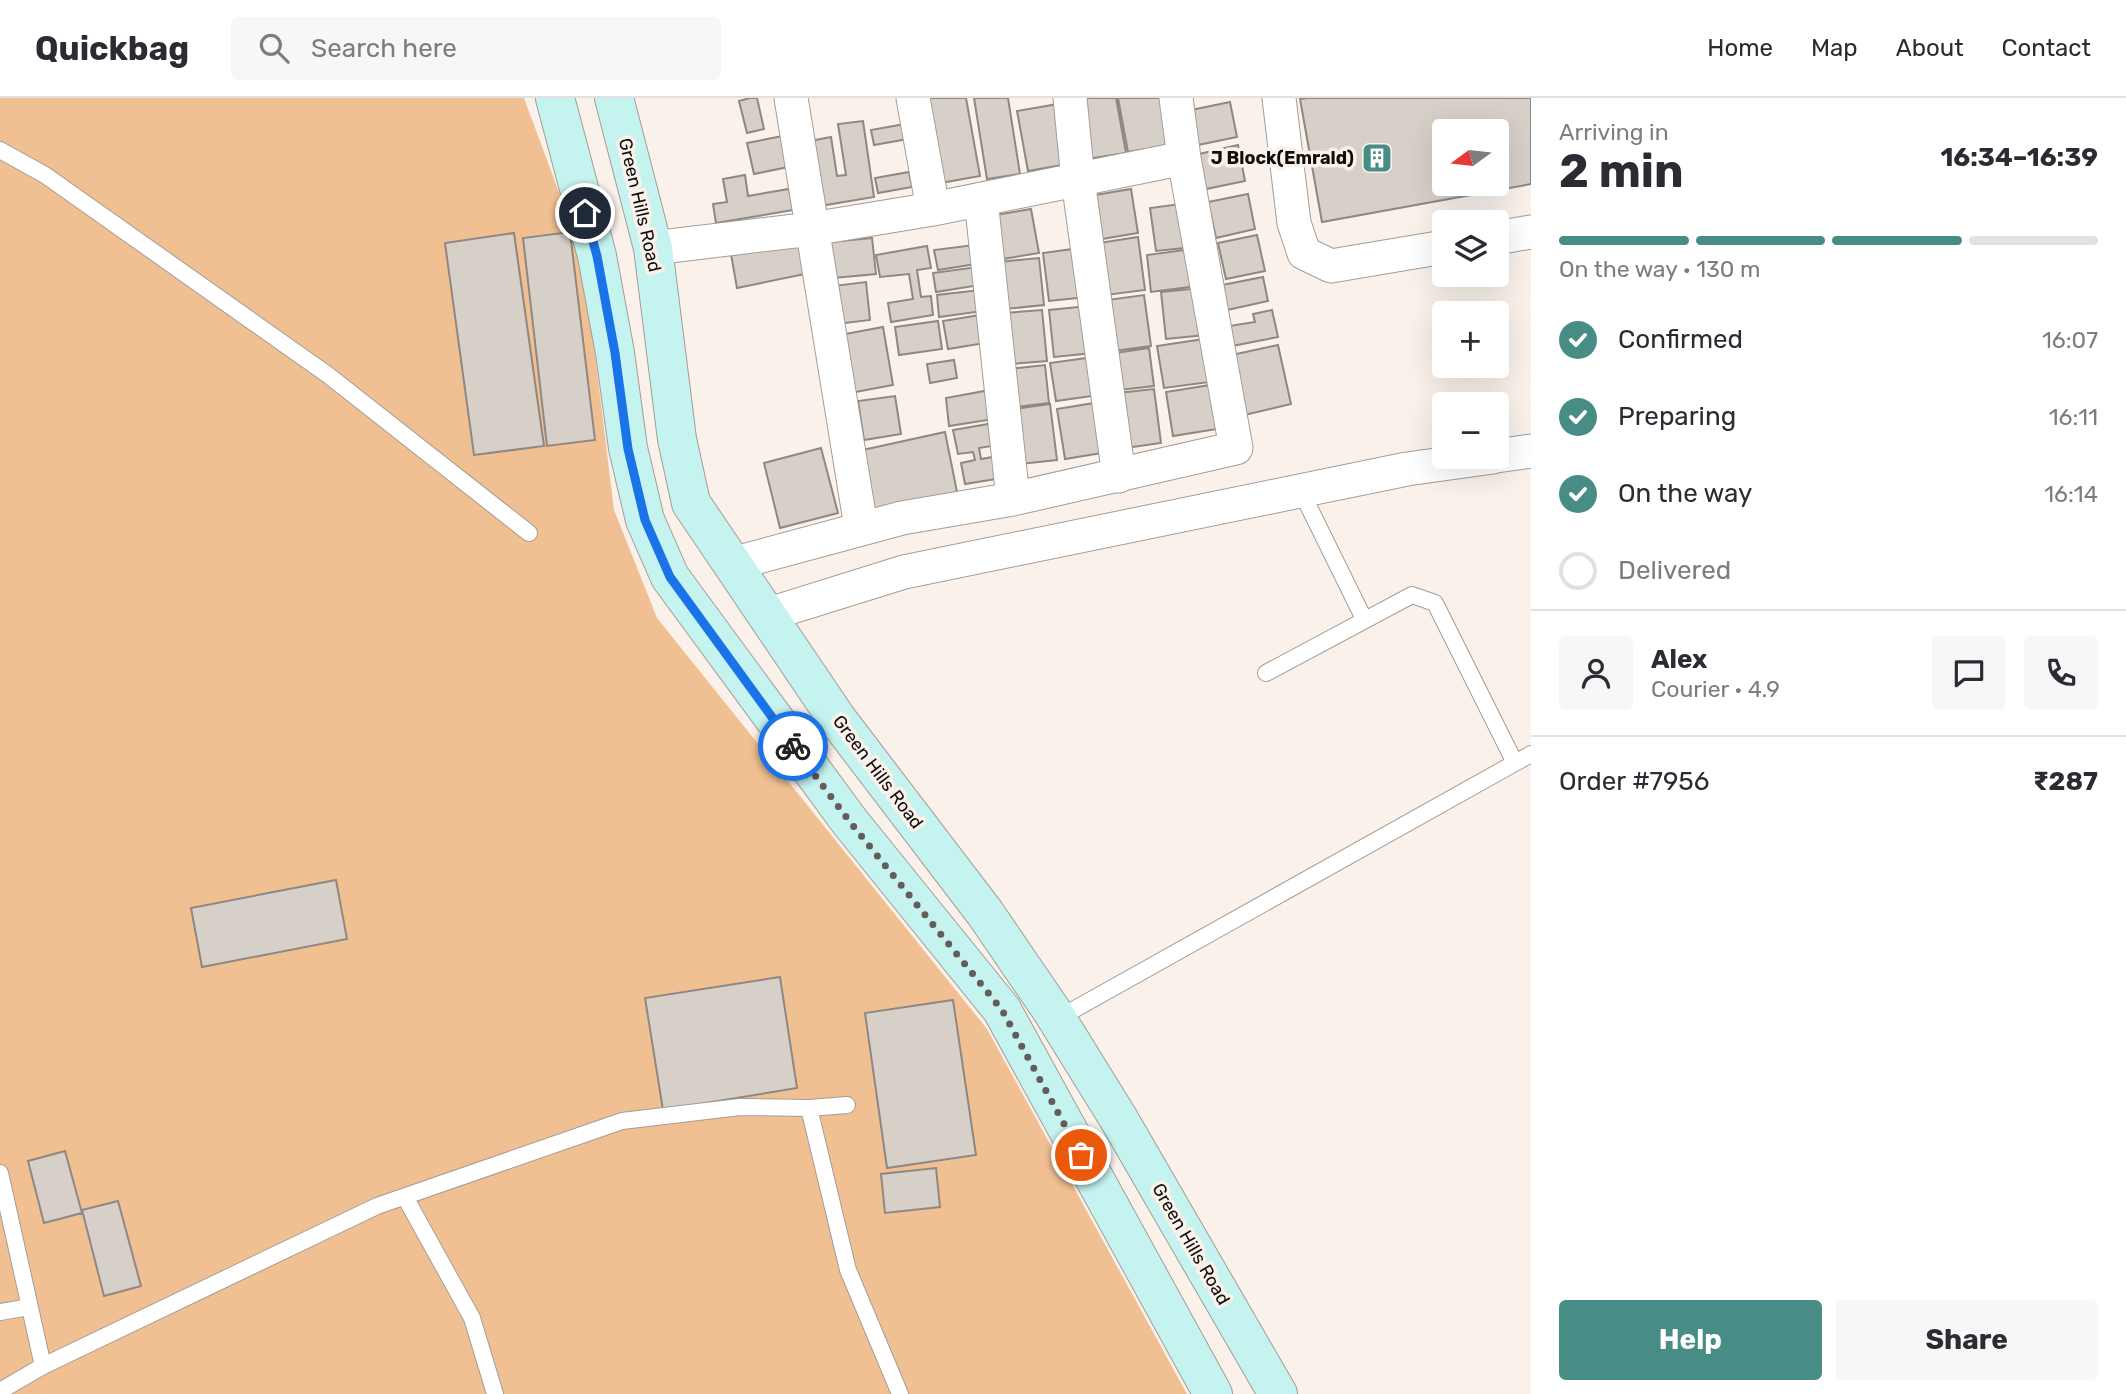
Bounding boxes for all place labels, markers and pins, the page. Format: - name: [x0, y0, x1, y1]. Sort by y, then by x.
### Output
- building icon: J Block(Emrald): [1360, 141, 1394, 175]
- place label: J Block(Emrald): [1211, 147, 1354, 169]
- pin: [555, 183, 615, 243]
- pin: [1051, 1125, 1111, 1185]

